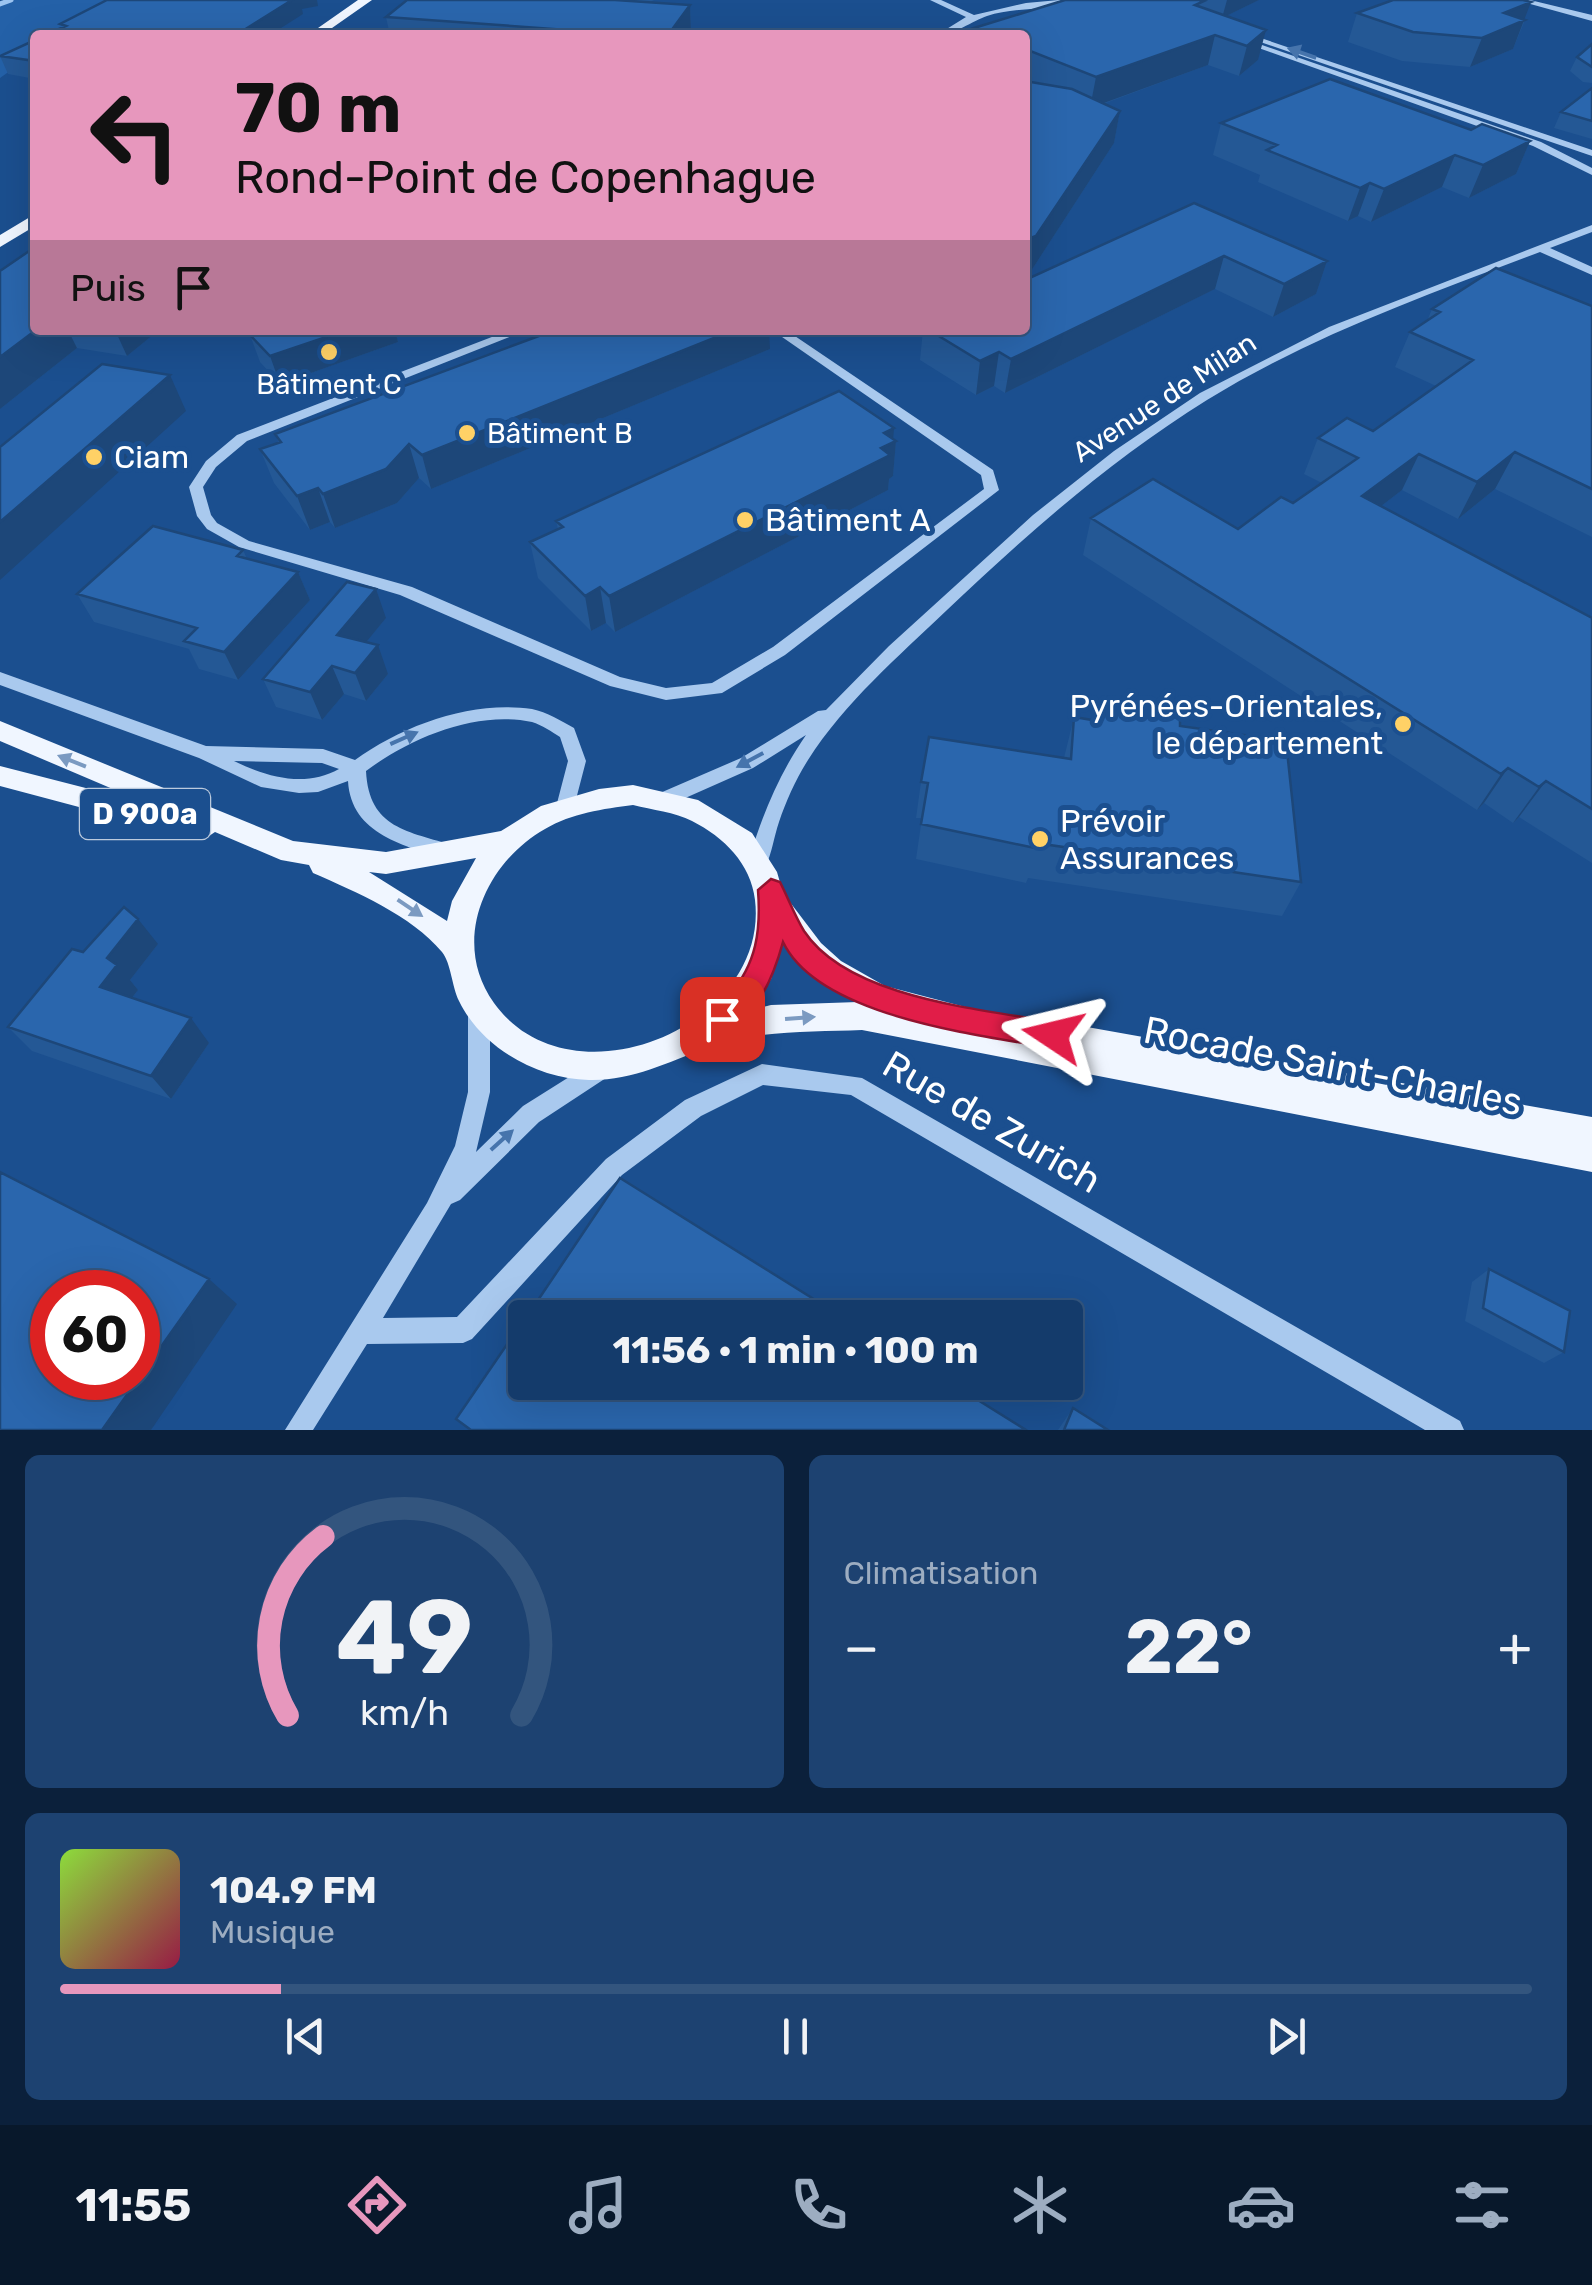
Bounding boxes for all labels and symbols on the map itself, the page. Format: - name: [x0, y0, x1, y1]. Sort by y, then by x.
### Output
- one-way arrow: [1286, 44, 1316, 59]
- street label: Avenue de Milan: [1066, 326, 1262, 469]
- marker: Bâtiment C: [318, 341, 340, 363]
- place label: Bâtiment C: [256, 368, 402, 401]
- place label: Bâtiment B: [487, 417, 633, 450]
- marker: Bâtiment B: [456, 422, 478, 444]
- place label: Ciam: [114, 438, 189, 476]
- marker: Ciam: [83, 446, 105, 468]
- place label: Bâtiment A: [765, 501, 931, 539]
- marker: Bâtiment A: [734, 509, 756, 531]
- place label: Pyrénées-Orientales, le département: [1070, 687, 1383, 762]
- marker: Pyrénées-Orientales, le département: [1392, 713, 1414, 735]
- one-way arrow: [389, 730, 419, 746]
- one-way arrow: [736, 751, 765, 768]
- one-way arrow: [56, 752, 86, 768]
- road number: D 900a: [80, 789, 210, 839]
- place label: Prévoir Assurances: [1060, 802, 1234, 877]
- marker: Prévoir Assurances: [1029, 828, 1051, 850]
- one-way arrow: [396, 898, 423, 916]
- pin: [680, 977, 765, 1062]
- position arrow: [1001, 983, 1105, 1087]
- street label: Rocade Saint-Charles: [1140, 1007, 1526, 1125]
- one-way arrow: [785, 1009, 817, 1025]
- street label: Rue de Zurich: [875, 1041, 1109, 1203]
- one-way arrow: [489, 1129, 514, 1151]
- speed limit sign: 60: [30, 1270, 160, 1400]

